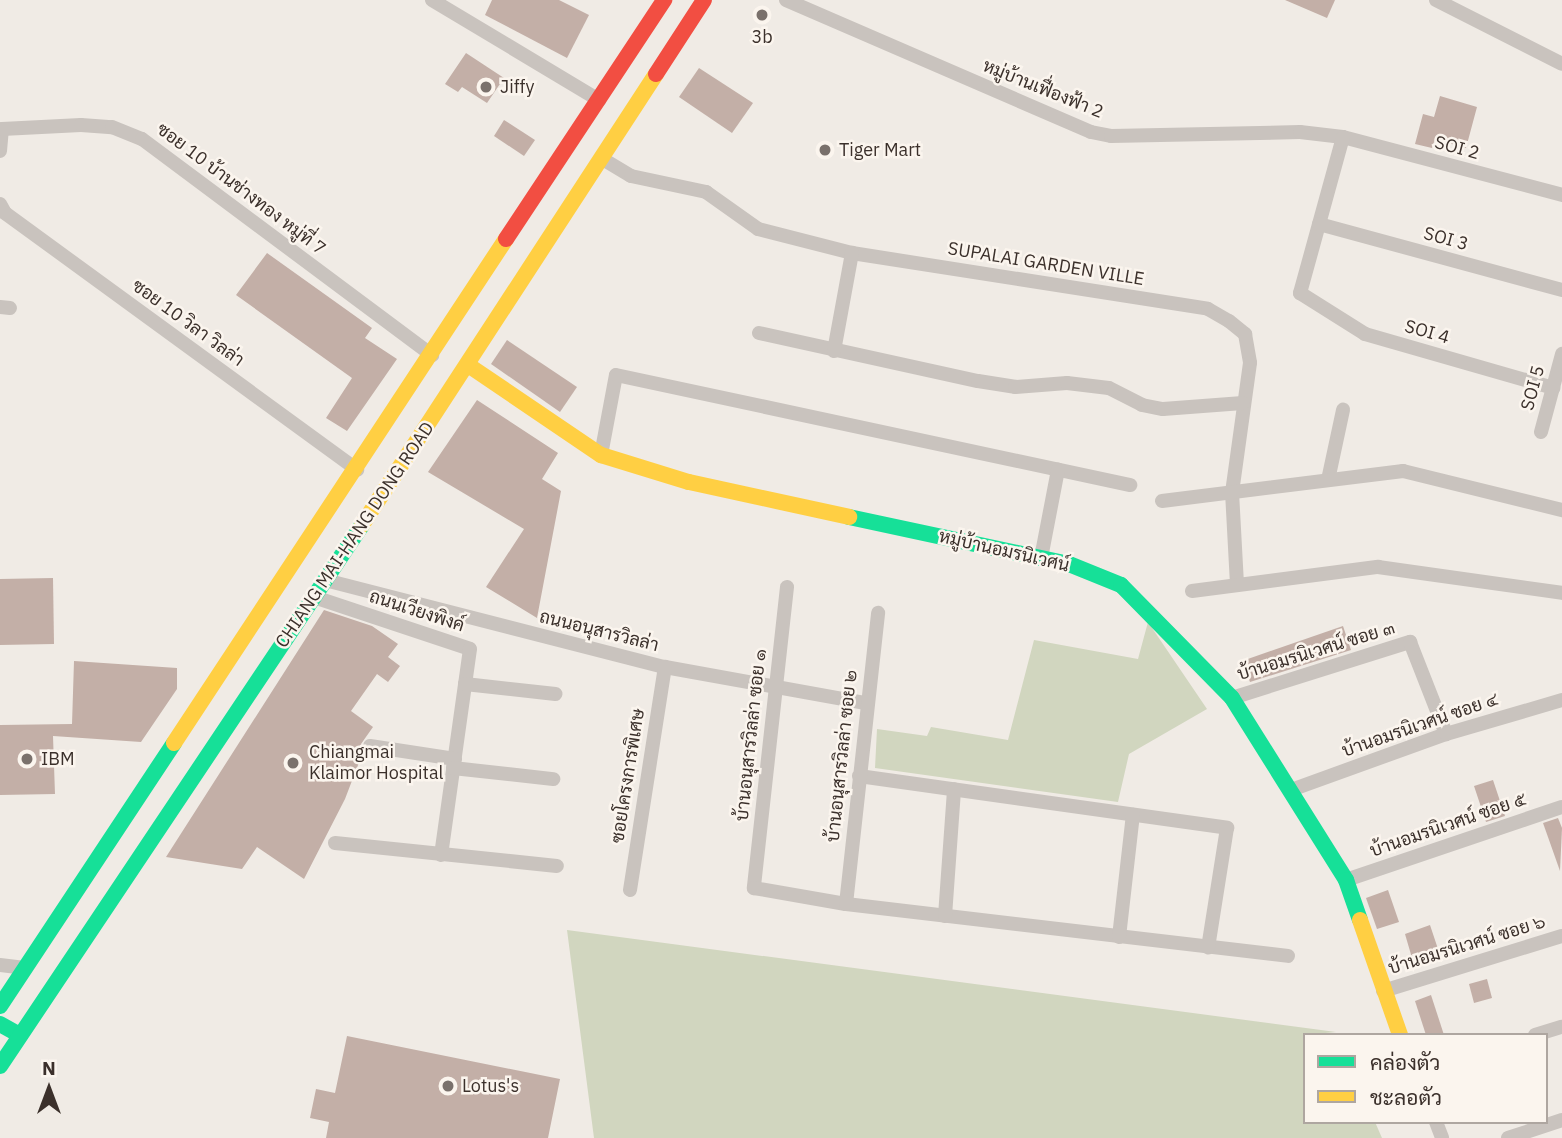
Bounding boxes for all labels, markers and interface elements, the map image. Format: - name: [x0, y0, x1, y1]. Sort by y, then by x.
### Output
- marker: 3b: [754, 7, 770, 23]
- place label: 3b: [751, 26, 773, 48]
- street label: หมู่บ้านเฟื่องฟ้า 2: [979, 55, 1107, 123]
- place label: Jiffy: [500, 76, 535, 98]
- marker: Jiffy: [478, 79, 494, 95]
- street label: ซอย 10 บ้านช่างทอง หมู่ที่ 7: [152, 118, 330, 260]
- street label: SOI 2: [1432, 132, 1482, 164]
- place label: Tiger Mart: [839, 139, 921, 161]
- marker: Tiger Mart: [817, 142, 833, 158]
- street label: SOI 3: [1421, 223, 1471, 255]
- street label: SUPALAI GARDEN VILLE: [946, 238, 1146, 290]
- street label: ซอย 10 วิลา วิลล่า: [128, 275, 248, 371]
- street label: SOI 4: [1402, 315, 1452, 349]
- street label: SOI 5: [1517, 363, 1549, 413]
- street label: CHIANG MAI-HANG DONG ROAD: [271, 418, 439, 652]
- street label: หมู่บ้านอมรนิเวศน์: [937, 525, 1071, 577]
- street label: ถนนเวียงพิงค์: [367, 585, 467, 637]
- street label: ถนนอนุสารวิลล่า: [537, 606, 661, 656]
- street label: บ้านอมรนิเวศน์ ซอย ๓: [1235, 617, 1397, 685]
- street label: บ้านอนุสารวิลล่า ซอย ๑: [731, 648, 771, 822]
- street label: บ้านอนุสารวิลล่า ซอย ๒: [822, 669, 862, 843]
- street label: บ้านอมรนิเวศน์ ซอย ๔: [1339, 688, 1501, 762]
- street label: ซอยโครงการพิเศษ: [607, 707, 649, 845]
- place label: Chiangmai Klaimor Hospital: [309, 742, 443, 784]
- place label: IBM: [41, 748, 75, 770]
- marker: IBM: [19, 751, 35, 767]
- marker: Chiangmai Klaimor Hospital: [283, 753, 303, 773]
- street label: บ้านอมรนิเวศน์ ซอย ๕: [1367, 788, 1529, 862]
- street label: บ้านอมรนิเวศน์ ซอย ๖: [1386, 911, 1548, 979]
- legend: [1303, 1033, 1548, 1124]
- text: คล่องตัว: [1370, 1048, 1440, 1076]
- north arrow: [14, 1054, 84, 1124]
- text: N: [42, 1056, 56, 1080]
- place label: Lotus's: [462, 1075, 519, 1097]
- marker: Lotus's: [440, 1078, 456, 1094]
- text: ชะลอตัว: [1370, 1083, 1442, 1111]

